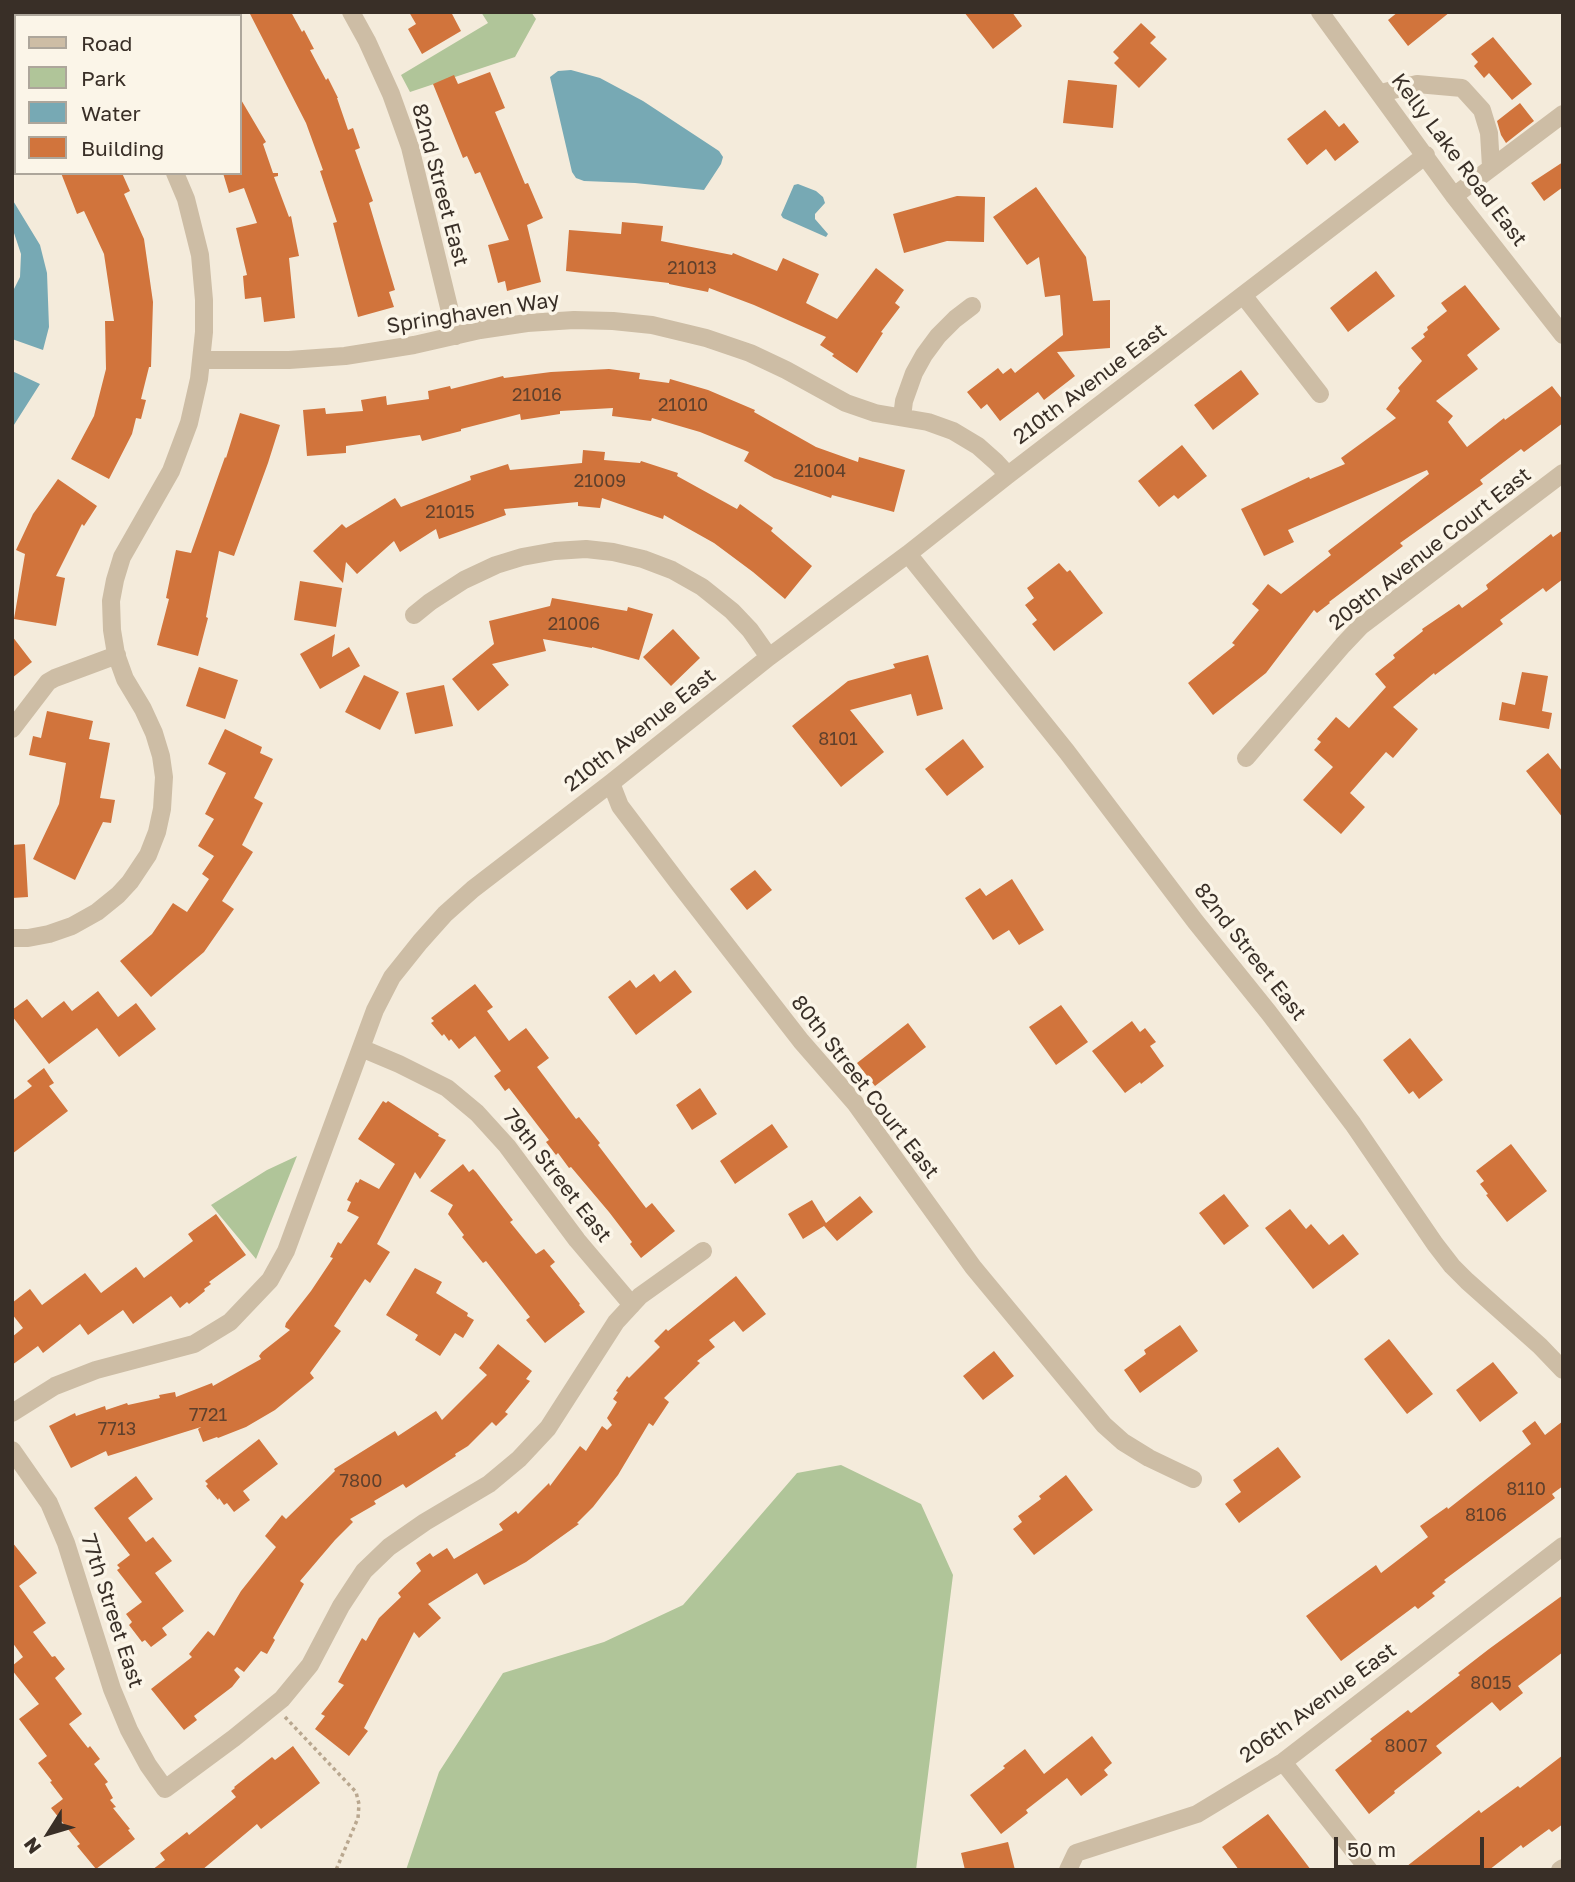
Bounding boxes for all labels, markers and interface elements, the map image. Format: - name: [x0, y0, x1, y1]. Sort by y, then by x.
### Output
- legend: [14, 14, 242, 175]
- text: Road: [81, 30, 132, 56]
- text: Park: [81, 65, 126, 91]
- street label: Kelly Lake Road East: [1386, 69, 1532, 251]
- text: Water: [81, 100, 141, 126]
- street label: 82nd Street East: [406, 101, 474, 269]
- text: Building: [81, 135, 164, 161]
- house number: 21013: [667, 257, 717, 279]
- street label: Springhaven Way: [385, 287, 561, 339]
- street label: 210th Avenue East: [1008, 318, 1172, 450]
- house number: 21016: [512, 384, 562, 406]
- house number: 21010: [658, 394, 708, 416]
- house number: 21004: [794, 460, 846, 482]
- street label: 209th Avenue Court East: [1324, 462, 1536, 636]
- house number: 21009: [574, 470, 626, 492]
- house number: 21015: [425, 501, 475, 523]
- house number: 21006: [548, 613, 600, 635]
- street label: 210th Avenue East: [559, 663, 721, 797]
- house number: 8101: [818, 728, 858, 750]
- street label: 82nd Street East: [1189, 878, 1311, 1026]
- street label: 80th Street Court East: [786, 990, 944, 1184]
- street label: 79th Street East: [497, 1104, 617, 1248]
- house number: 7721: [189, 1404, 227, 1426]
- house number: 7713: [98, 1418, 136, 1440]
- house number: 7800: [340, 1470, 382, 1492]
- house number: 8110: [1506, 1478, 1546, 1500]
- house number: 8106: [1465, 1504, 1507, 1526]
- street label: 77th Street East: [75, 1531, 149, 1691]
- street label: 206th Avenue East: [1235, 1638, 1401, 1768]
- house number: 8015: [1470, 1672, 1512, 1694]
- house number: 8007: [1385, 1735, 1427, 1757]
- north arrow: [14, 1798, 84, 1868]
- scale bar: [1337, 1822, 1488, 1866]
- text: N: [18, 1833, 45, 1859]
- text: 50 m: [1347, 1836, 1396, 1862]

